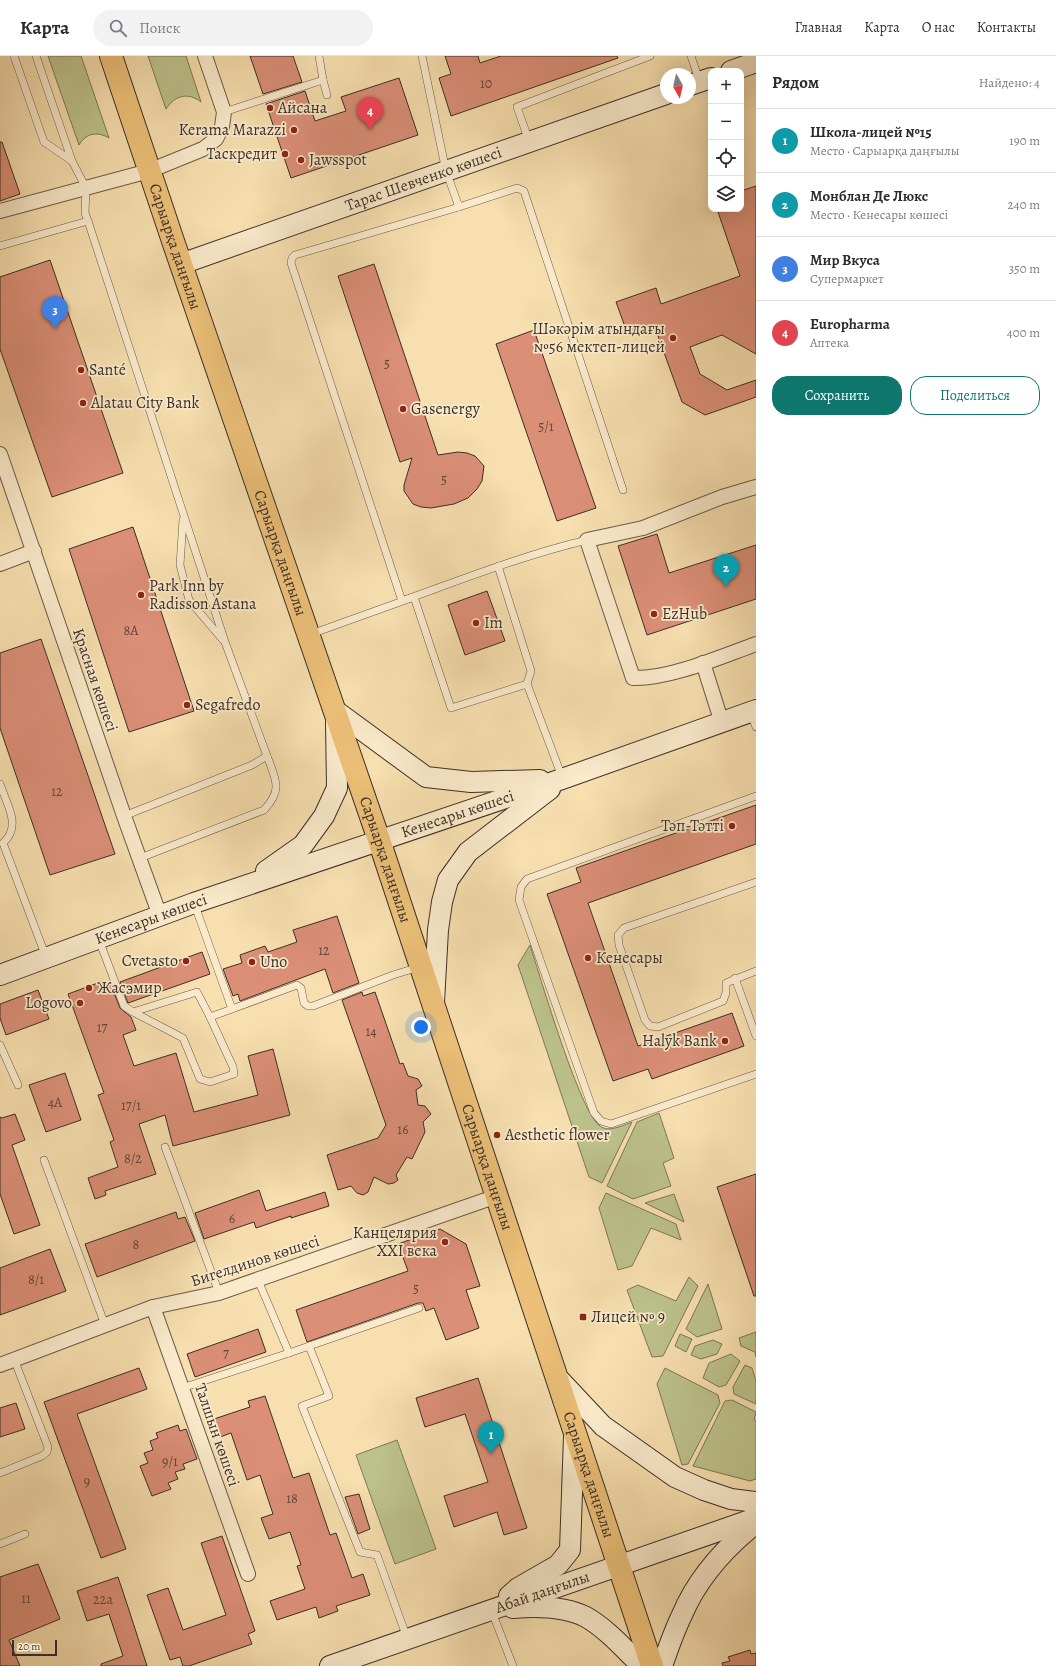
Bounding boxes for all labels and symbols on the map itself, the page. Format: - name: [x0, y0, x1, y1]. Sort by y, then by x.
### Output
- north arrow: [660, 68, 696, 104]
- house number: 10: [480, 74, 492, 93]
- place label: Айсана: [277, 97, 328, 119]
- pin: 4: [357, 97, 383, 130]
- marker: Айсана: [265, 103, 275, 113]
- place label: Kerama Marazzi: [178, 119, 286, 141]
- marker: Kerama Marazzi: [289, 125, 299, 135]
- street label: Тарас Шевченко көшесі: [342, 141, 505, 217]
- place label: Таскредит: [206, 143, 277, 165]
- marker: Таскредит: [280, 149, 290, 159]
- place label: Jawsspot: [309, 149, 367, 171]
- marker: Jawsspot: [296, 155, 306, 165]
- street label: Сарыарқа даңғылы: [143, 181, 207, 312]
- pin: 3: [42, 296, 68, 329]
- place label: Шәкәрім атындағы №56 мектеп-лицей: [532, 318, 665, 358]
- marker: Шәкәрім атындағы №56 мектеп-лицей: [668, 333, 678, 343]
- house number: 5: [384, 354, 390, 373]
- place label: Santé: [89, 359, 126, 381]
- marker: Santé: [76, 365, 86, 375]
- place label: Alatau City Bank: [90, 392, 200, 414]
- marker: Alatau City Bank: [78, 398, 88, 408]
- place label: Gasenergy: [411, 398, 481, 420]
- marker: Gasenergy: [398, 404, 408, 414]
- house number: 5/1: [538, 417, 554, 436]
- house number: 5: [441, 470, 447, 489]
- street label: Сарыарқа даңғылы: [248, 487, 312, 619]
- pin: 2: [713, 554, 739, 587]
- place label: Park Inn by Radisson Astana: [149, 575, 257, 615]
- marker: Park Inn by Radisson Astana: [136, 590, 146, 600]
- place label: EzHub: [662, 603, 707, 625]
- marker: EzHub: [649, 609, 659, 619]
- place label: Im: [484, 612, 503, 634]
- marker: Im: [471, 618, 481, 628]
- house number: 8А: [124, 621, 139, 640]
- street label: Красная көшесі: [67, 625, 123, 735]
- place label: Segafredo: [195, 694, 260, 716]
- marker: Segafredo: [182, 700, 192, 710]
- house number: 12: [51, 782, 63, 801]
- street label: Кенесары көшесі: [398, 785, 517, 843]
- street label: Сарыарқа даңғылы: [354, 793, 417, 925]
- place label: Тәп-Тәтті: [661, 815, 724, 837]
- marker: Тәп-Тәтті: [727, 821, 737, 831]
- street label: Кенесары көшесі: [92, 888, 210, 950]
- house number: 12: [318, 941, 330, 960]
- place label: Кенесары: [596, 947, 663, 969]
- place label: Cvetasto: [122, 950, 178, 972]
- place label: Uno: [260, 951, 287, 973]
- marker: Кенесары: [583, 953, 593, 963]
- marker: Cvetasto: [181, 956, 191, 966]
- marker: Uno: [247, 957, 257, 967]
- place label: Жасэмир: [97, 977, 162, 999]
- marker: Жасэмир: [84, 983, 94, 993]
- place label: Logovo: [25, 992, 72, 1014]
- marker: Logovo: [75, 998, 85, 1008]
- your location: [411, 1017, 431, 1037]
- house number: 17: [97, 1018, 107, 1037]
- house number: 14: [365, 1022, 377, 1041]
- place label: Halyk Bank: [642, 1030, 717, 1052]
- marker: Halyk Bank: [720, 1036, 730, 1046]
- house number: 4А: [48, 1093, 63, 1112]
- house number: 17/1: [121, 1096, 141, 1115]
- street label: Сарыарқа даңғылы: [456, 1101, 518, 1233]
- house number: 16: [397, 1120, 409, 1139]
- place label: Aesthetic flower: [504, 1124, 610, 1146]
- marker: Aesthetic flower: [492, 1130, 502, 1140]
- house number: 8/2: [124, 1149, 142, 1168]
- house number: 6: [229, 1209, 235, 1228]
- place label: Канцелярия XXI века: [353, 1222, 438, 1262]
- street label: Бигелдинов көшесі: [188, 1230, 322, 1292]
- house number: 8: [133, 1235, 140, 1254]
- marker: Канцелярия XXI века: [440, 1237, 450, 1247]
- house number: 8/1: [28, 1270, 44, 1289]
- house number: 5: [413, 1279, 419, 1298]
- place label: Лицей № 9: [591, 1306, 665, 1328]
- marker: Лицей № 9: [578, 1312, 588, 1322]
- house number: 7: [223, 1344, 229, 1363]
- street label: Талшын көшесі: [189, 1381, 245, 1489]
- street label: Сарыарқа даңғылы: [558, 1409, 620, 1541]
- pin: 1: [478, 1421, 504, 1454]
- house number: 9/1: [162, 1452, 178, 1471]
- house number: 9: [84, 1472, 90, 1491]
- house number: 18: [286, 1489, 298, 1508]
- street label: Абай даңғылы: [492, 1566, 593, 1619]
- house number: 11: [21, 1589, 31, 1608]
- house number: 22а: [93, 1590, 113, 1609]
- scale bar: [12, 1638, 57, 1657]

